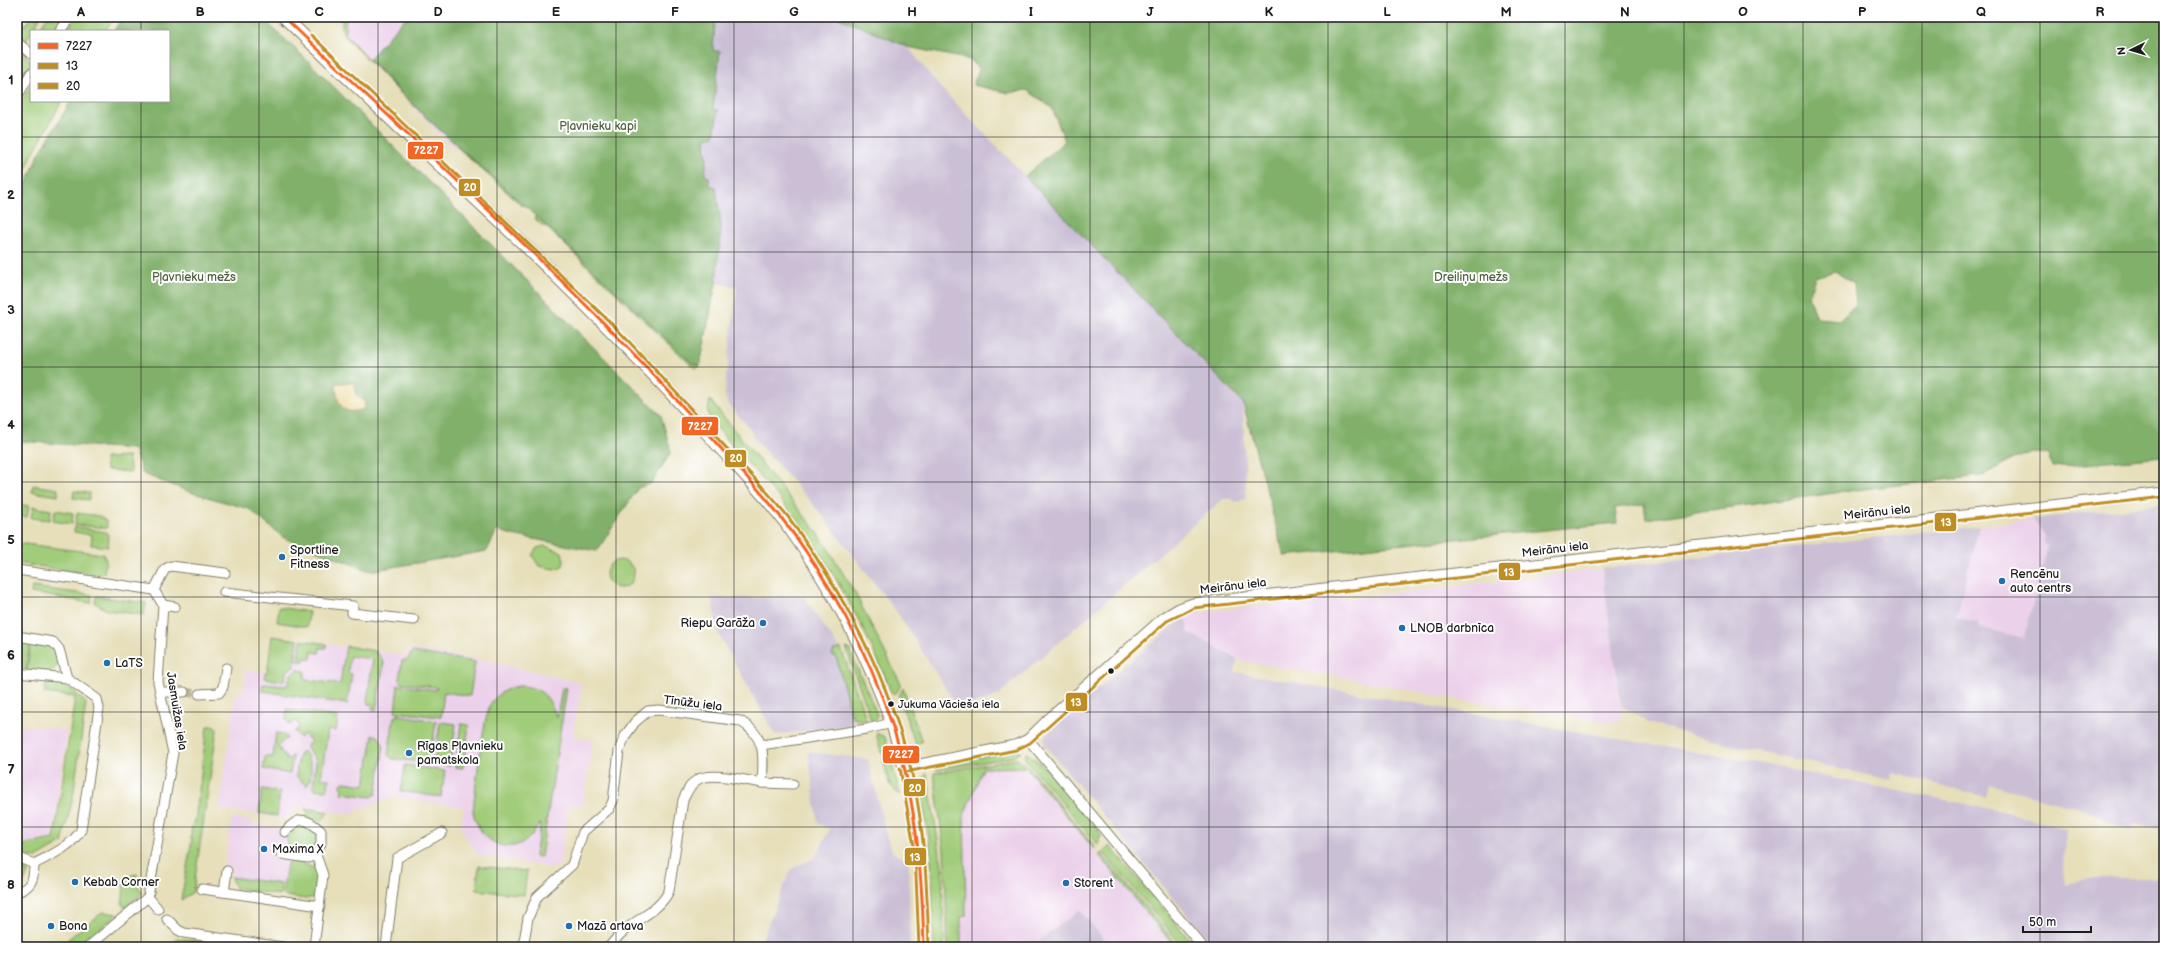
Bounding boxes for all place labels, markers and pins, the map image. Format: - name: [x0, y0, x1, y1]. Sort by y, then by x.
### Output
- place label: Sportline Fitness: [290, 543, 339, 572]
- marker: Sportline Fitness: [277, 552, 287, 562]
- place label: Rencēnu auto centrs: [2010, 567, 2071, 596]
- marker: Rencēnu auto centrs: [1997, 576, 2007, 586]
- place label: Riepu Garāža: [680, 616, 755, 631]
- marker: Riepu Garāža: [758, 618, 768, 628]
- place label: LNOB darbnīca: [1410, 621, 1494, 636]
- marker: LNOB darbnīca: [1397, 623, 1407, 633]
- place label: LaTS: [115, 656, 143, 671]
- marker: LaTS: [102, 658, 112, 668]
- unlabelled marker: [1106, 666, 1116, 676]
- place label: Jukuma Vācieša iela: [898, 698, 999, 711]
- marker: Jukuma Vācieša iela: [886, 699, 896, 709]
- place label: Rīgas Pļavnieku pamatskola: [417, 739, 503, 768]
- marker: Rīgas Pļavnieku pamatskola: [404, 748, 414, 758]
- place label: Maxima X: [272, 842, 324, 857]
- marker: Maxima X: [259, 844, 269, 854]
- place label: Kebab Corner: [83, 875, 160, 890]
- place label: Storent: [1074, 876, 1113, 891]
- marker: Kebab Corner: [70, 877, 80, 887]
- marker: Storent: [1061, 878, 1071, 888]
- place label: Bona: [59, 919, 88, 934]
- place label: Mazā artava: [577, 919, 644, 934]
- marker: Bona: [46, 921, 56, 931]
- marker: Mazā artava: [564, 921, 574, 931]

